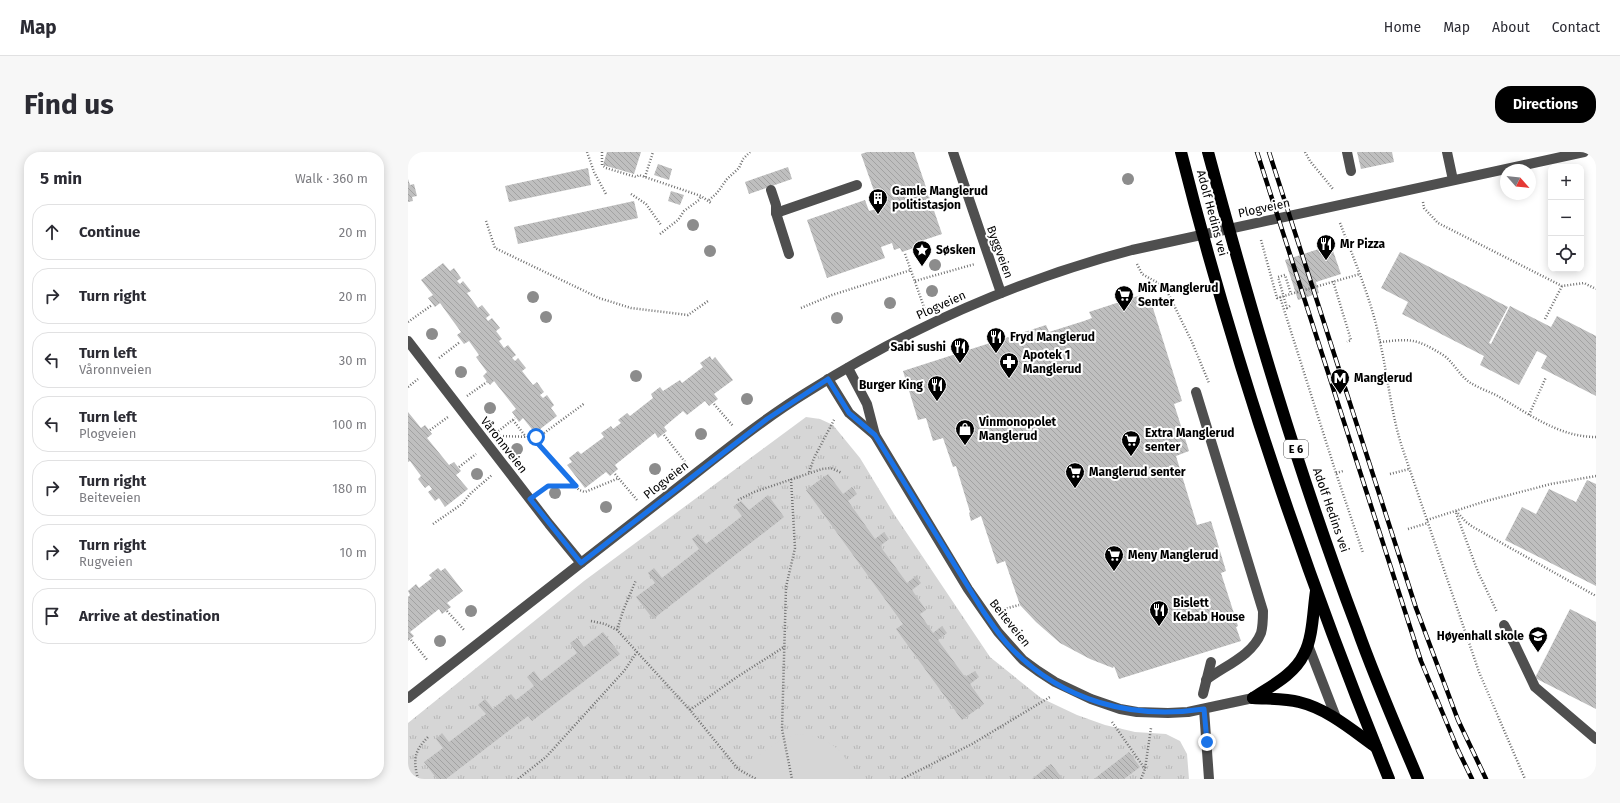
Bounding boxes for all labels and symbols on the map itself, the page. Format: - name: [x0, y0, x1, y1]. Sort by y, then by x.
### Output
- north arrow: [1500, 164, 1536, 200]
- street label: Adolf Hedins vei: [1194, 168, 1230, 258]
- place label: Gamle Manglerud politistasjon: [892, 184, 988, 212]
- building icon: Gamle Manglerud politistasjon: [867, 187, 889, 215]
- street label: Plogveien: [1237, 196, 1291, 220]
- street label: Byggveien: [984, 224, 1016, 280]
- restaurant icon: Mr Pizza: [1315, 233, 1337, 261]
- place label: Mr Pizza: [1340, 237, 1386, 251]
- place icon: Søsken: [911, 239, 933, 267]
- place label: Søsken: [936, 243, 976, 257]
- place label: Mix Manglerud Senter: [1138, 281, 1218, 309]
- supermarket icon: Mix Manglerud Senter: [1113, 284, 1135, 312]
- street label: Plogveien: [914, 288, 968, 322]
- restaurant icon: Fryd Manglerud: [985, 326, 1007, 354]
- place label: Fryd Manglerud: [1010, 330, 1095, 344]
- restaurant icon: Sabi sushi: [949, 336, 971, 364]
- place label: Sabi sushi: [890, 340, 946, 354]
- place label: Apotek 1 Manglerud: [1022, 348, 1082, 376]
- pharmacy icon: Apotek 1 Manglerud: [998, 351, 1020, 379]
- metro station icon: Manglerud: [1329, 367, 1351, 395]
- place label: Manglerud: [1354, 371, 1413, 385]
- restaurant icon: Burger King: [926, 374, 948, 402]
- place label: Burger King: [859, 378, 923, 392]
- street label: Våronnveien: [478, 414, 530, 476]
- place label: Vinmonopolet Manglerud: [978, 415, 1057, 443]
- shop icon: Vinmonopolet Manglerud: [954, 418, 976, 446]
- place label: Extra Manglerud senter: [1145, 426, 1234, 454]
- route start: [527, 428, 545, 446]
- supermarket icon: Extra Manglerud senter: [1120, 429, 1142, 457]
- road number: E 6: [1284, 440, 1308, 458]
- street label: Plogveien: [641, 458, 691, 502]
- supermarket icon: Manglerud senter: [1064, 461, 1086, 489]
- place label: Manglerud senter: [1089, 465, 1186, 479]
- street label: Adolf Hedins vei: [1310, 466, 1352, 554]
- supermarket icon: Meny Manglerud: [1103, 544, 1125, 572]
- place label: Meny Manglerud: [1128, 548, 1219, 562]
- street label: Beiteveien: [987, 596, 1033, 650]
- place label: Bislett Kebab House: [1173, 596, 1245, 624]
- restaurant icon: Bislett Kebab House: [1148, 599, 1170, 627]
- school or university icon: Høyenhall skole: [1527, 625, 1549, 653]
- place label: Høyenhall skole: [1437, 629, 1524, 643]
- route end: [1198, 733, 1216, 751]

